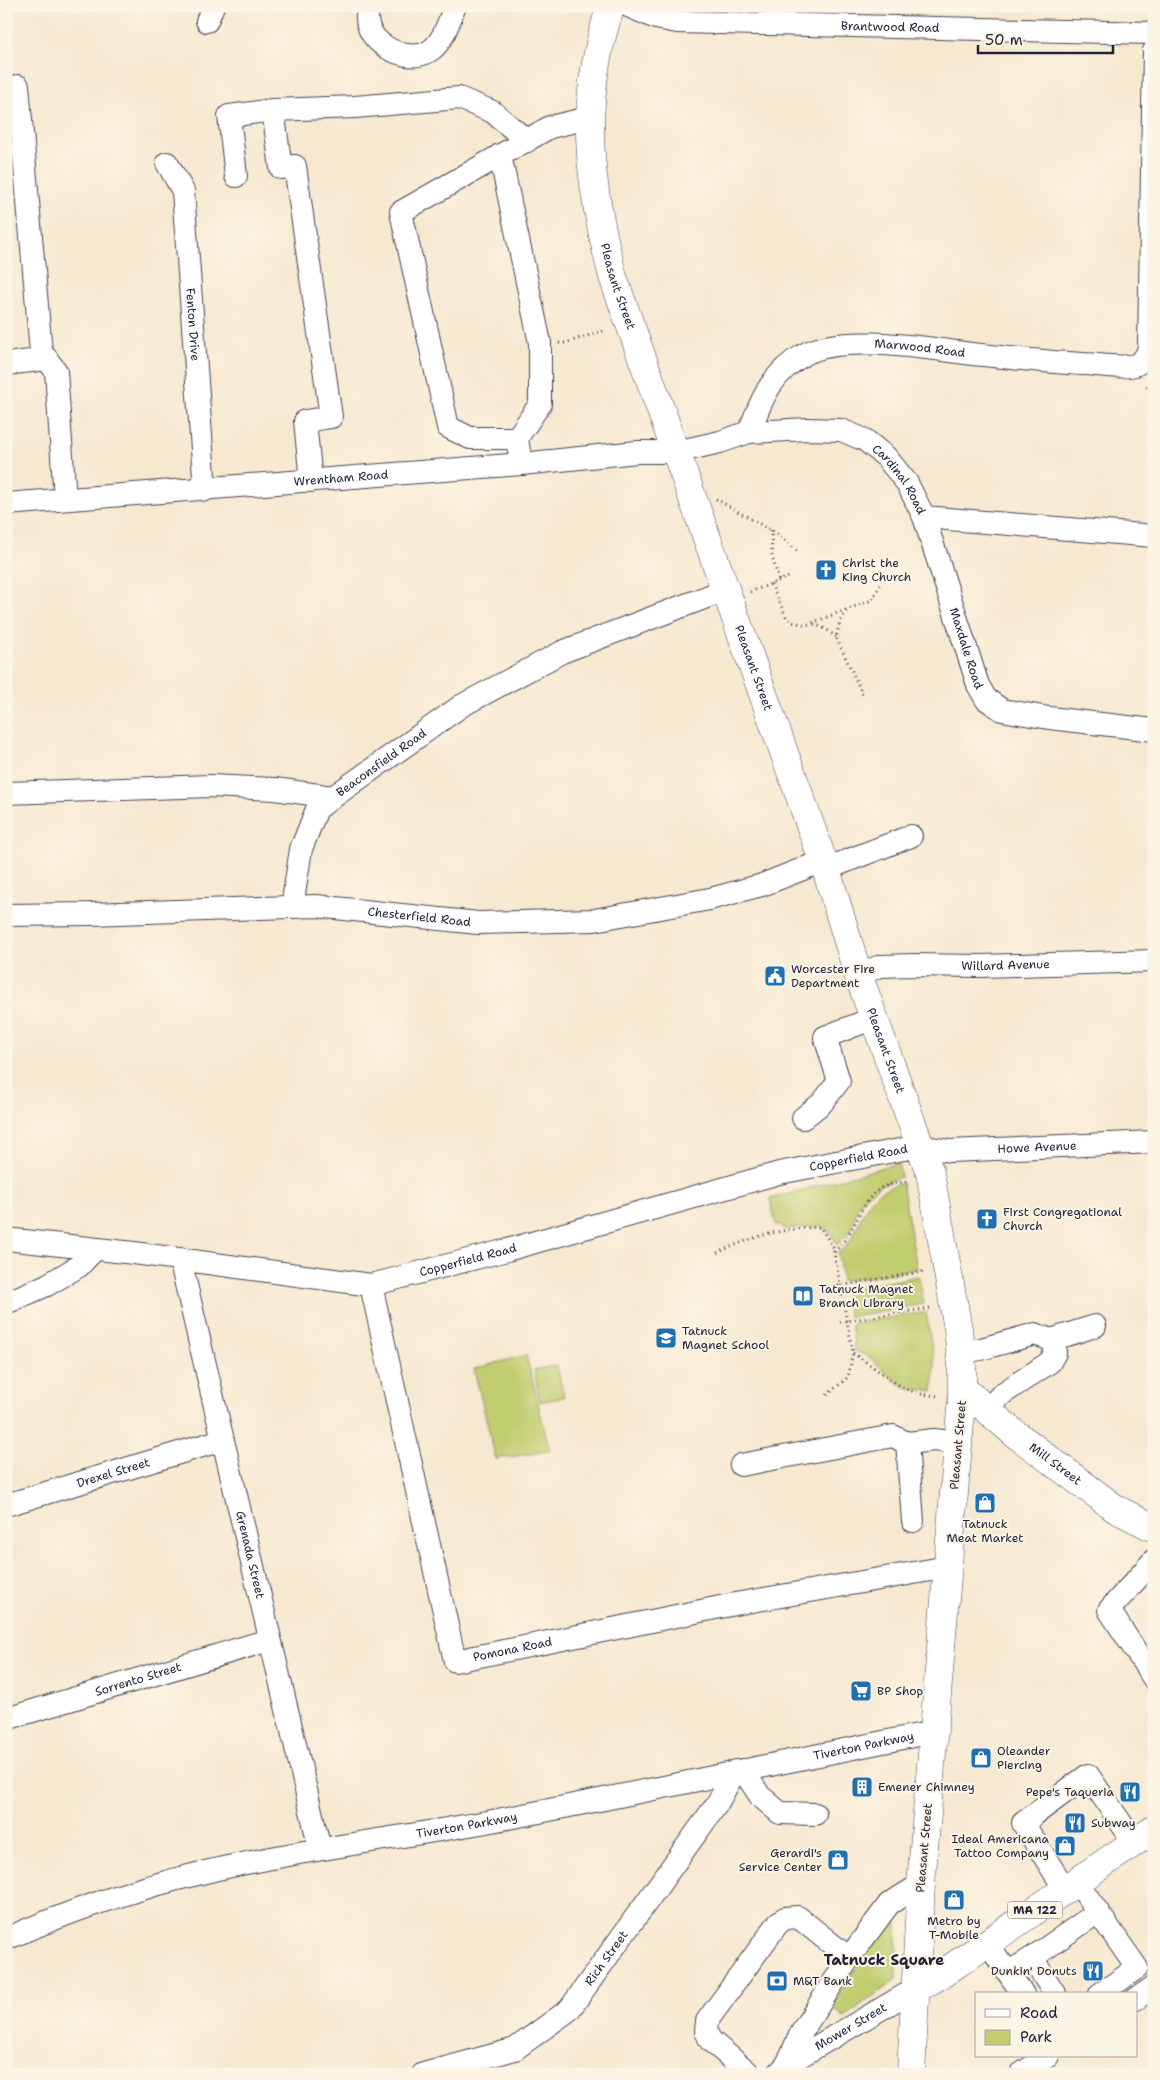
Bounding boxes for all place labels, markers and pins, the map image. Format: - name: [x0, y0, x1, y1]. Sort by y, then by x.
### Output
- place label: Christ the King Church: [842, 555, 911, 585]
- church icon: Christ the King Church: [814, 558, 838, 582]
- place label: Worcester Fire Department: [791, 961, 875, 991]
- public building icon: Worcester Fire Department: [763, 964, 787, 988]
- place label: First Congregational Church: [1003, 1204, 1122, 1234]
- church icon: First Congregational Church: [975, 1207, 999, 1231]
- place label: Tatnuck Magnet Branch Library: [819, 1281, 914, 1311]
- library icon: Tatnuck Magnet Branch Library: [791, 1284, 815, 1308]
- place label: Tatnuck Magnet School: [682, 1323, 770, 1353]
- school or university icon: Tatnuck Magnet School: [654, 1326, 678, 1350]
- shop icon: Tatnuck Meat Market: [973, 1491, 997, 1515]
- place label: Tatnuck Meat Market: [946, 1516, 1024, 1546]
- supermarket icon: BP Shop: [849, 1679, 873, 1703]
- place label: BP Shop: [877, 1683, 924, 1699]
- place label: Oleander Piercing: [997, 1743, 1051, 1773]
- shop icon: Oleander Piercing: [969, 1746, 993, 1770]
- building icon: Emener Chimney: [850, 1775, 874, 1799]
- place label: Emener Chimney: [878, 1779, 975, 1795]
- restaurant icon: Pepe's Taqueria: [1118, 1780, 1142, 1804]
- place label: Pepe's Taqueria: [1026, 1784, 1115, 1800]
- restaurant icon: Subway: [1063, 1811, 1087, 1835]
- place label: Subway: [1091, 1815, 1136, 1831]
- place label: Ideal Americana Tattoo Company: [952, 1831, 1050, 1861]
- shop icon: Ideal Americana Tattoo Company: [1053, 1834, 1077, 1858]
- place label: Gerardi's Service Center: [739, 1845, 822, 1875]
- shop icon: Gerardi's Service Center: [826, 1848, 850, 1872]
- shop icon: Metro by T-Mobile: [942, 1888, 966, 1912]
- place label: Metro by T-Mobile: [927, 1913, 981, 1943]
- restaurant icon: Dunkin' Donuts: [1081, 1959, 1105, 1983]
- place label: Dunkin' Donuts: [991, 1963, 1077, 1979]
- bank icon: M&T Bank: [765, 1969, 789, 1993]
- place label: M&T Bank: [793, 1973, 852, 1989]

